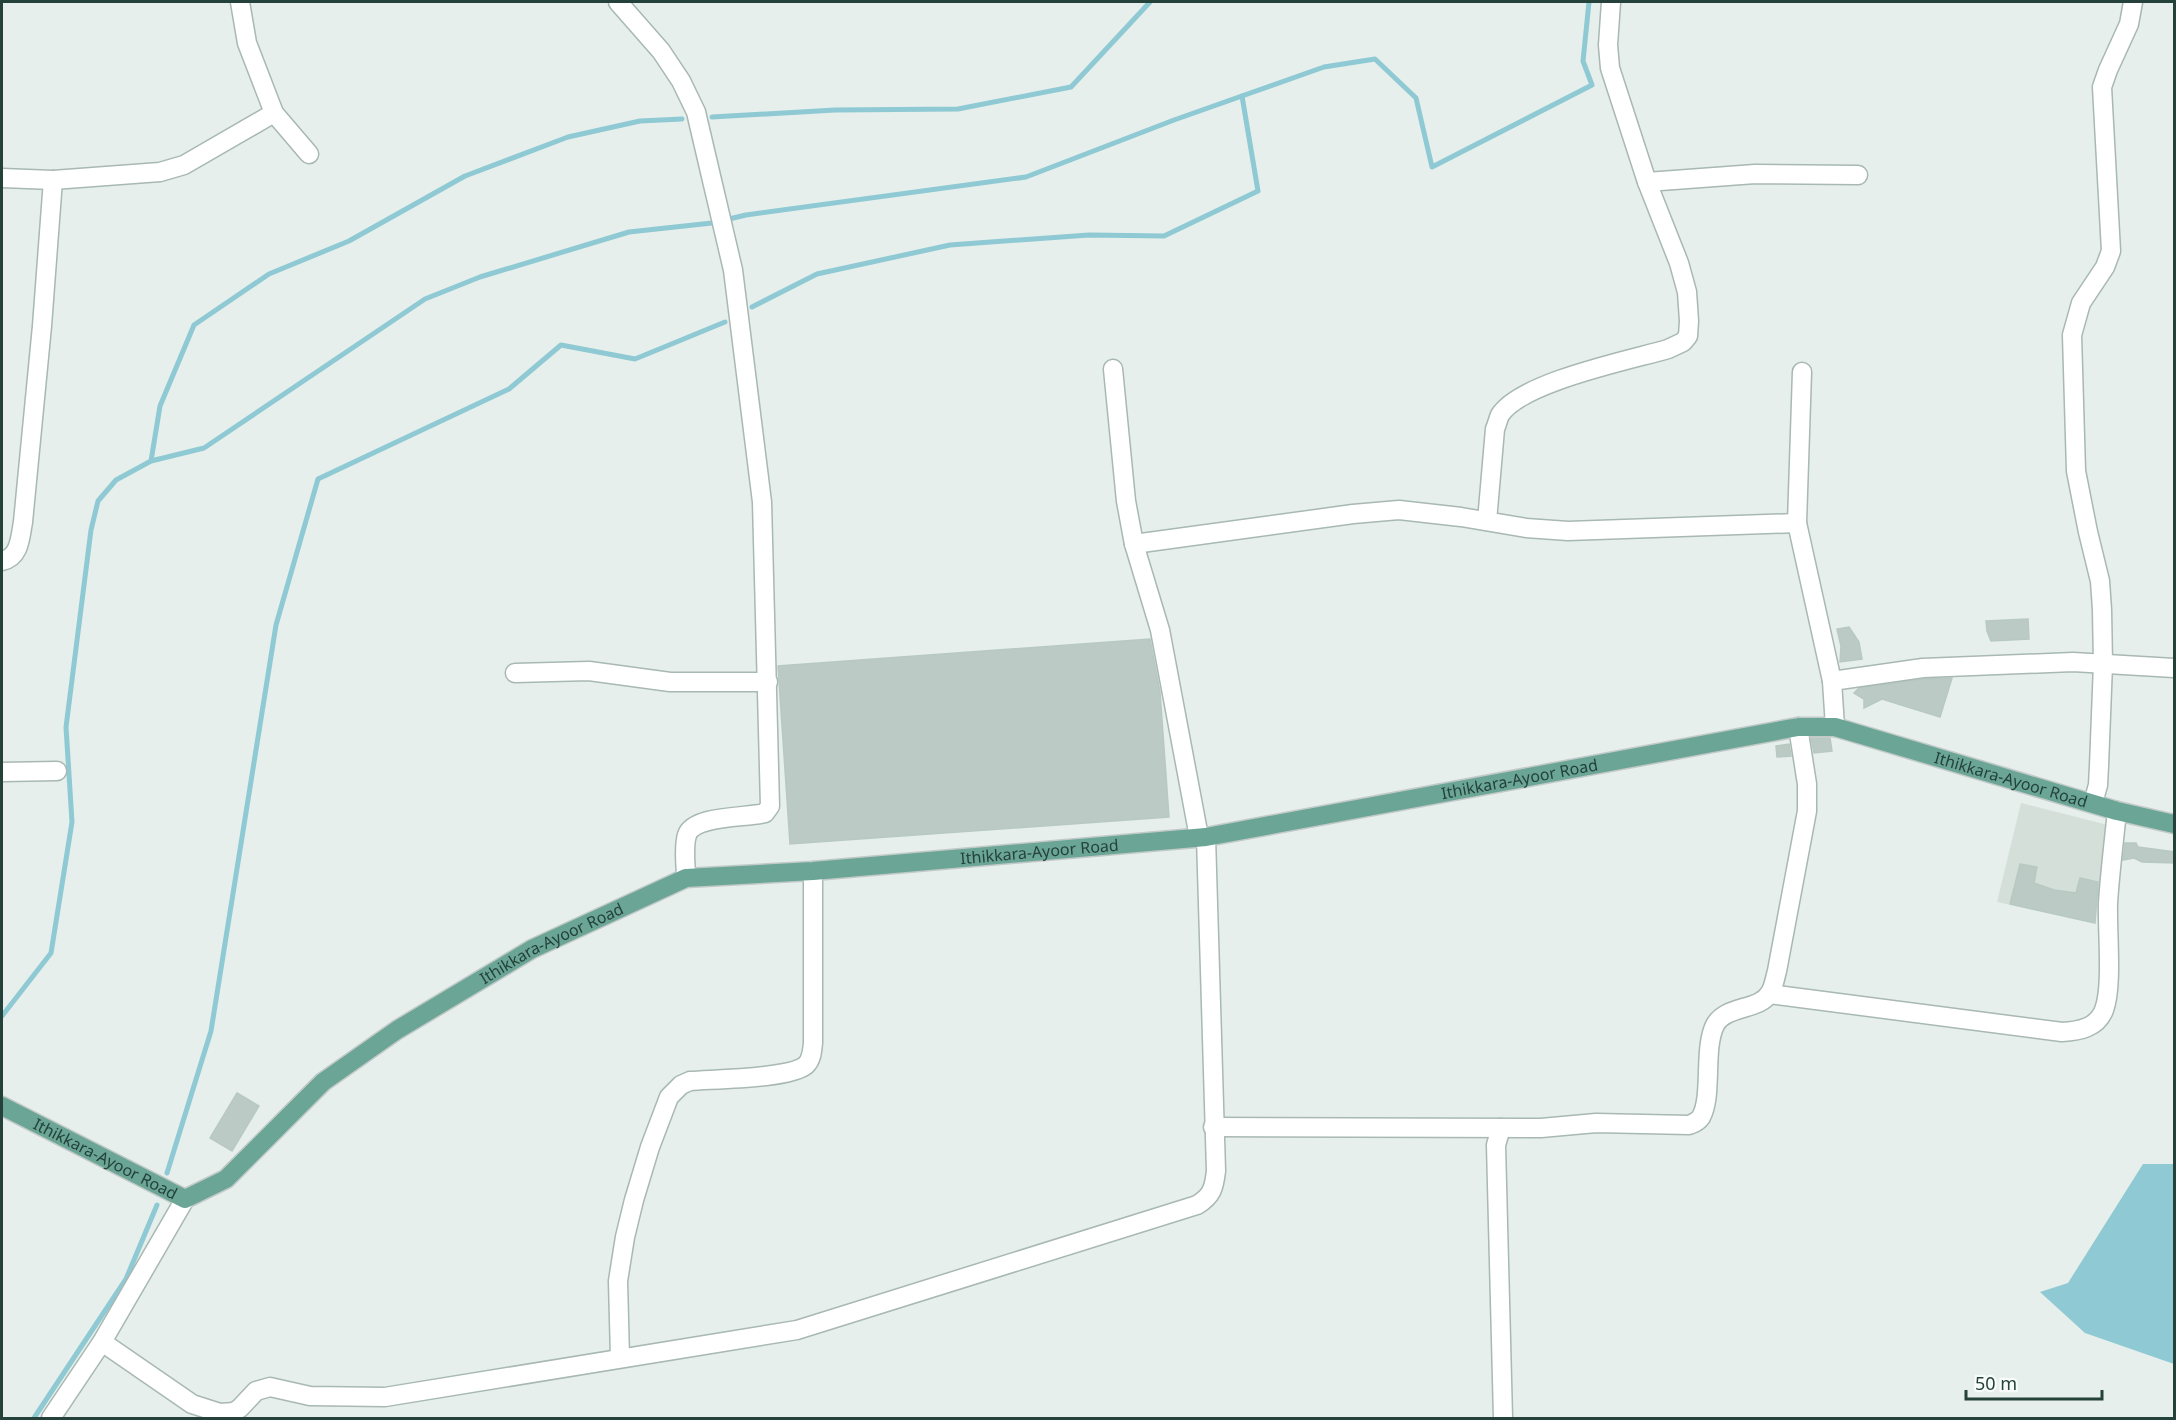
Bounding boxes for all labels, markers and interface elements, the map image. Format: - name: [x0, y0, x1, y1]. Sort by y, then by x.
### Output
- street label: Ithikkara-Ayoor Road: [1932, 746, 2090, 813]
- street label: Ithikkara-Ayoor Road: [1439, 753, 1600, 804]
- street label: Ithikkara-Ayoor Road: [959, 834, 1119, 869]
- street label: Ithikkara-Ayoor Road: [475, 897, 627, 989]
- street label: Ithikkara-Ayoor Road: [30, 1113, 181, 1204]
- scale bar: [1966, 1363, 2102, 1401]
- text: 50 m: [1975, 1371, 2017, 1395]

